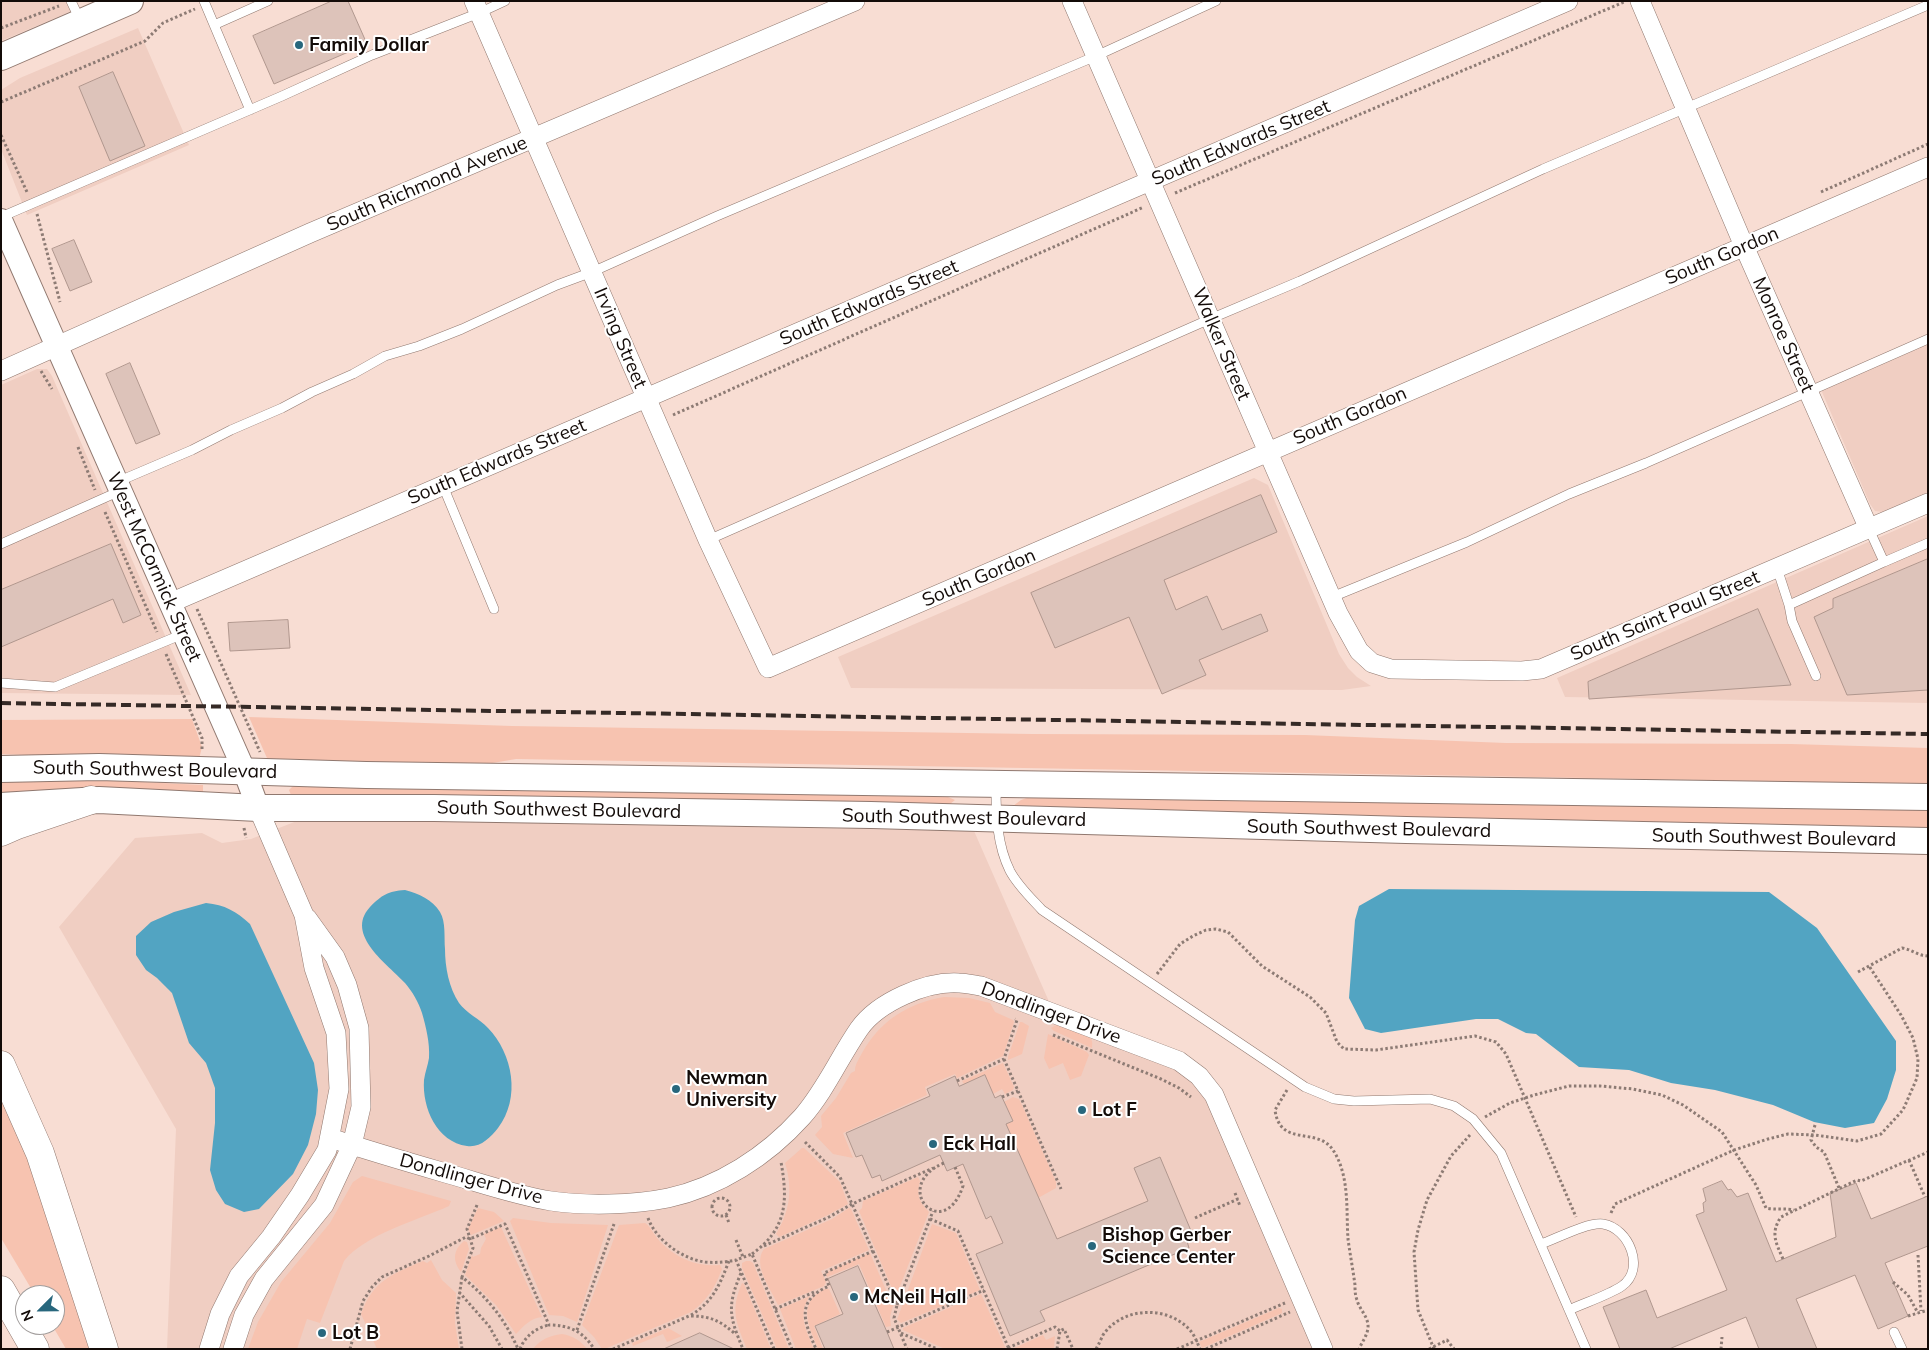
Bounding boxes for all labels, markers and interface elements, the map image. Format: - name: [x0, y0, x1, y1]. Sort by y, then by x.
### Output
- place label: Family Dollar: [309, 34, 429, 56]
- marker: Family Dollar: [293, 39, 305, 51]
- street label: South Edwards Street: [1148, 95, 1334, 191]
- street label: South Richmond Avenue: [323, 131, 531, 237]
- street label: South Gordon: [1662, 222, 1782, 290]
- street label: South Edwards Street: [776, 255, 962, 351]
- street label: Monroe Street: [1747, 274, 1819, 396]
- street label: Irving Street: [589, 284, 651, 392]
- street label: Walker Street: [1187, 284, 1255, 404]
- street label: South Gordon: [1290, 382, 1410, 450]
- street label: South Edwards Street: [404, 414, 590, 510]
- street label: West McCormick Street: [102, 469, 206, 665]
- street label: South Gordon: [919, 544, 1039, 612]
- street label: South Saint Paul Street: [1567, 566, 1763, 666]
- street label: South Southwest Boulevard: [33, 756, 277, 784]
- street label: South Southwest Boulevard: [437, 796, 681, 824]
- street label: South Southwest Boulevard: [842, 804, 1086, 832]
- street label: South Southwest Boulevard: [1247, 815, 1491, 843]
- street label: South Southwest Boulevard: [1652, 824, 1896, 852]
- street label: Dondlinger Drive: [978, 977, 1124, 1049]
- place label: Newman University: [686, 1067, 777, 1111]
- marker: Newman University: [670, 1083, 682, 1095]
- place label: Lot F: [1092, 1099, 1137, 1121]
- marker: Lot F: [1076, 1104, 1088, 1116]
- place label: Eck Hall: [943, 1133, 1016, 1155]
- marker: Eck Hall: [927, 1138, 939, 1150]
- street label: Dondlinger Drive: [397, 1149, 545, 1209]
- place label: Bishop Gerber Science Center: [1102, 1224, 1235, 1268]
- marker: Bishop Gerber Science Center: [1086, 1240, 1098, 1252]
- north arrow: [15, 1285, 65, 1335]
- place label: McNeil Hall: [864, 1286, 966, 1308]
- marker: McNeil Hall: [848, 1291, 860, 1303]
- text: N: [17, 1307, 37, 1324]
- place label: Lot B: [332, 1322, 379, 1344]
- marker: Lot B: [316, 1327, 328, 1339]

